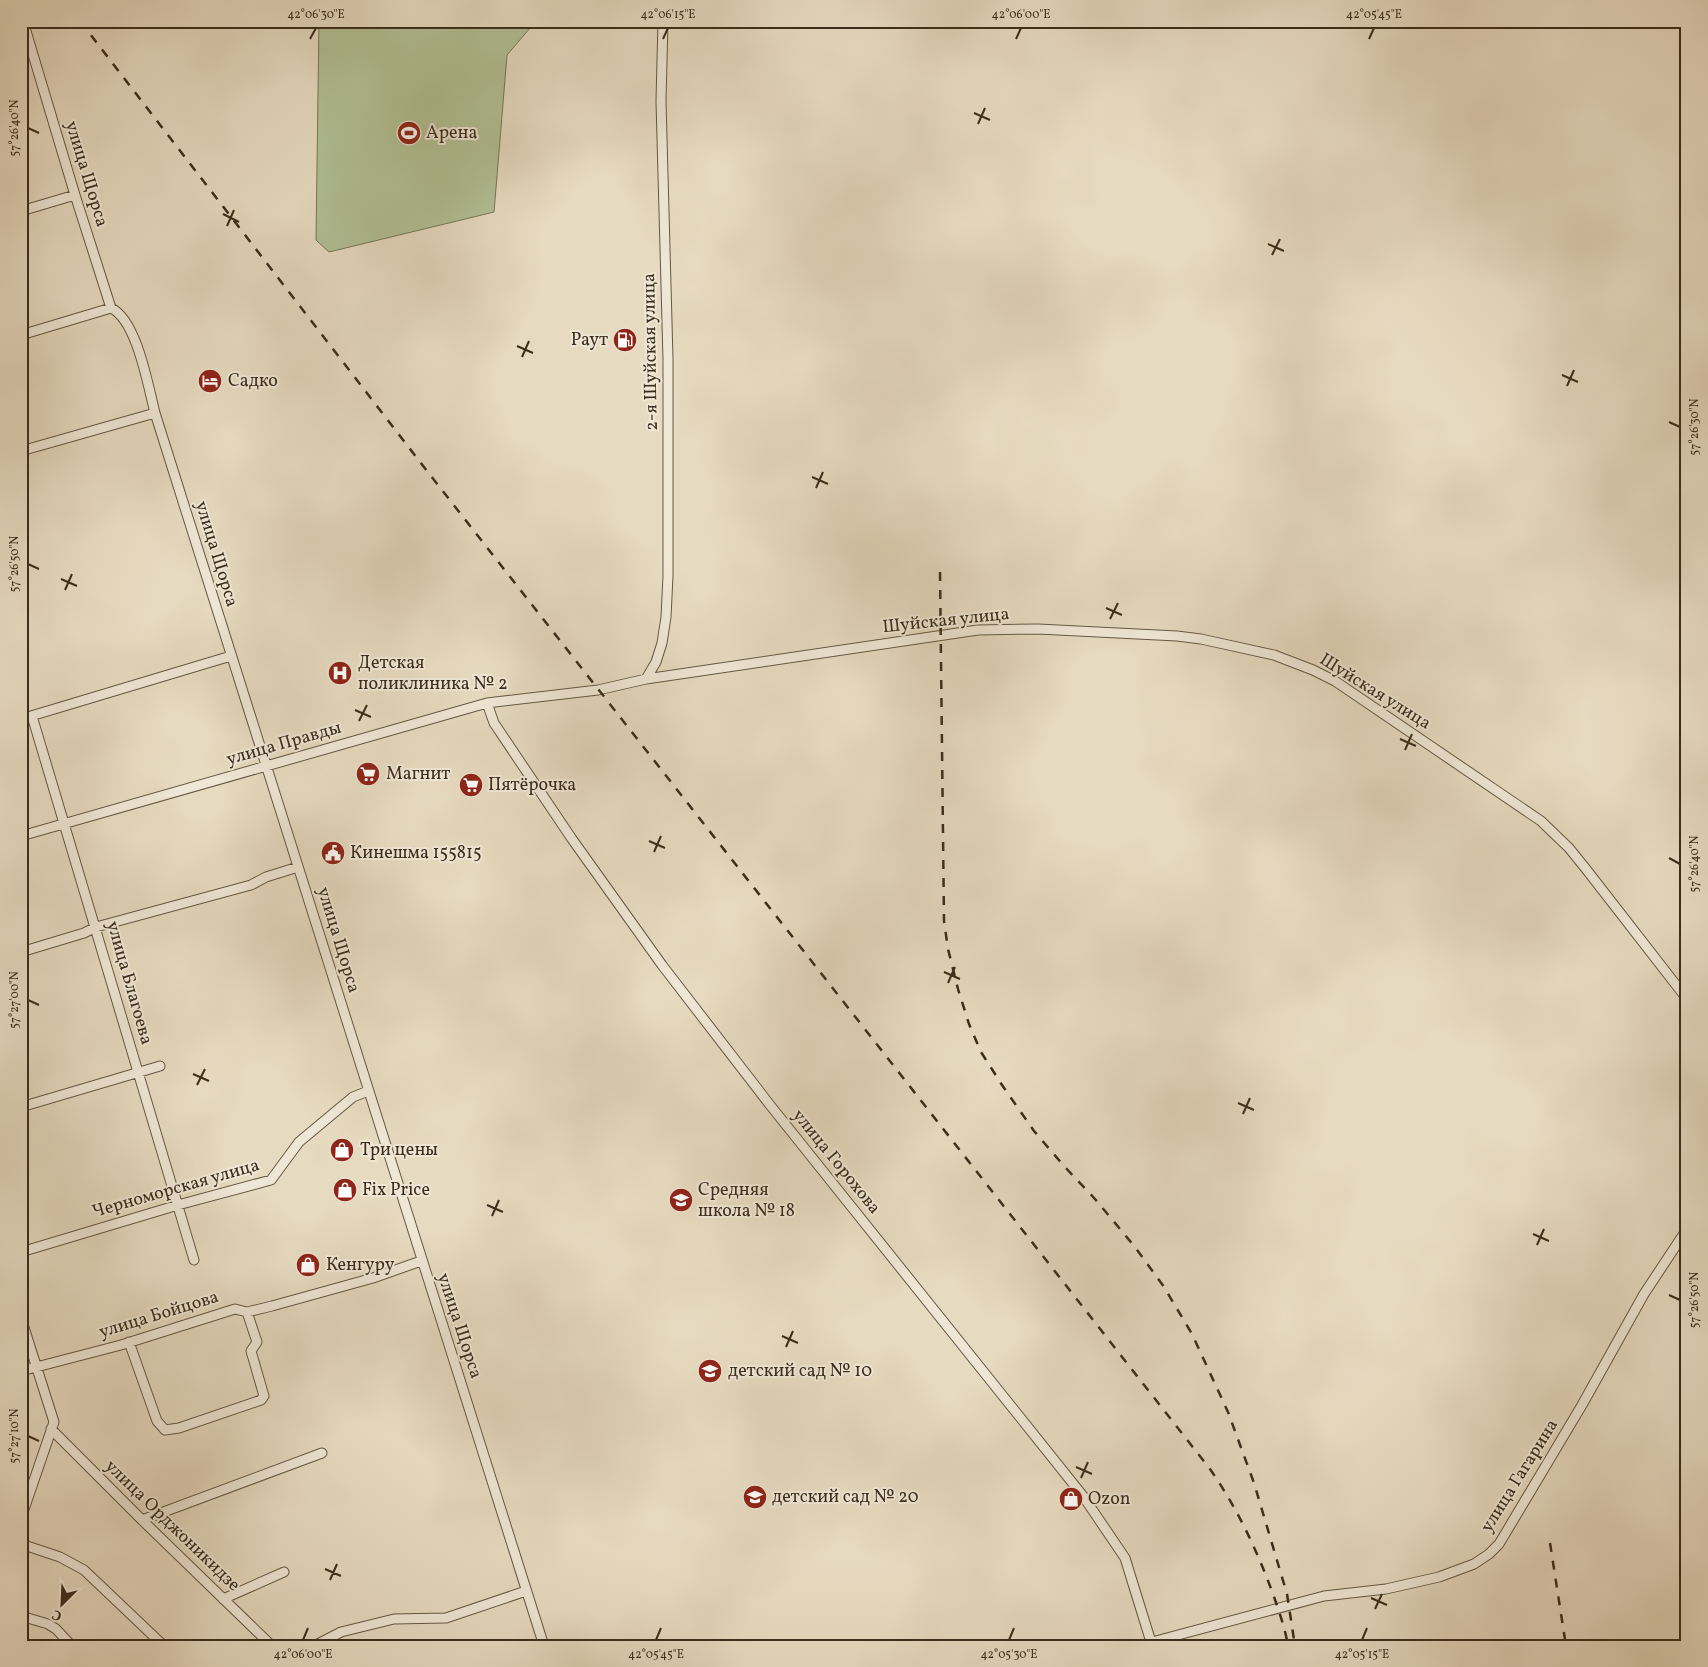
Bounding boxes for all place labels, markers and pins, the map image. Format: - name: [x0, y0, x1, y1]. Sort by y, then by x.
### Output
- sports icon: Арена: [396, 120, 422, 146]
- place label: Арена: [426, 121, 477, 146]
- fuel station icon: Раут: [612, 327, 638, 353]
- place label: Раут: [571, 328, 608, 353]
- hotel icon: Садко: [197, 368, 223, 394]
- place label: Садко: [228, 369, 278, 394]
- place label: Детская поликлиника № 2: [358, 651, 508, 697]
- hospital icon: Детская поликлиника № 2: [327, 660, 353, 686]
- supermarket icon: Магнит: [355, 761, 381, 787]
- place label: Магнит: [386, 762, 450, 787]
- supermarket icon: Пятёрочка: [458, 772, 484, 798]
- place label: Пятёрочка: [488, 773, 576, 798]
- public building icon: Кинешма 155815: [320, 840, 346, 866]
- place label: Кинешма 155815: [350, 841, 482, 866]
- shop icon: Три цены: [329, 1137, 355, 1163]
- place label: Три цены: [360, 1138, 438, 1163]
- shop icon: Fix Price: [332, 1177, 358, 1203]
- place label: Fix Price: [362, 1178, 430, 1203]
- place label: Средняя школа № 18: [698, 1178, 795, 1224]
- school or university icon: Средняя школа № 18: [668, 1187, 694, 1213]
- shop icon: Кенгуру: [295, 1252, 321, 1278]
- place label: Кенгуру: [326, 1253, 395, 1278]
- school or university icon: детский сад № 10: [697, 1358, 723, 1384]
- place label: детский сад № 10: [728, 1359, 872, 1384]
- school or university icon: детский сад № 20: [742, 1484, 768, 1510]
- place label: детский сад № 20: [772, 1485, 919, 1510]
- shop icon: Ozon: [1058, 1486, 1084, 1512]
- place label: Ozon: [1088, 1487, 1131, 1512]

